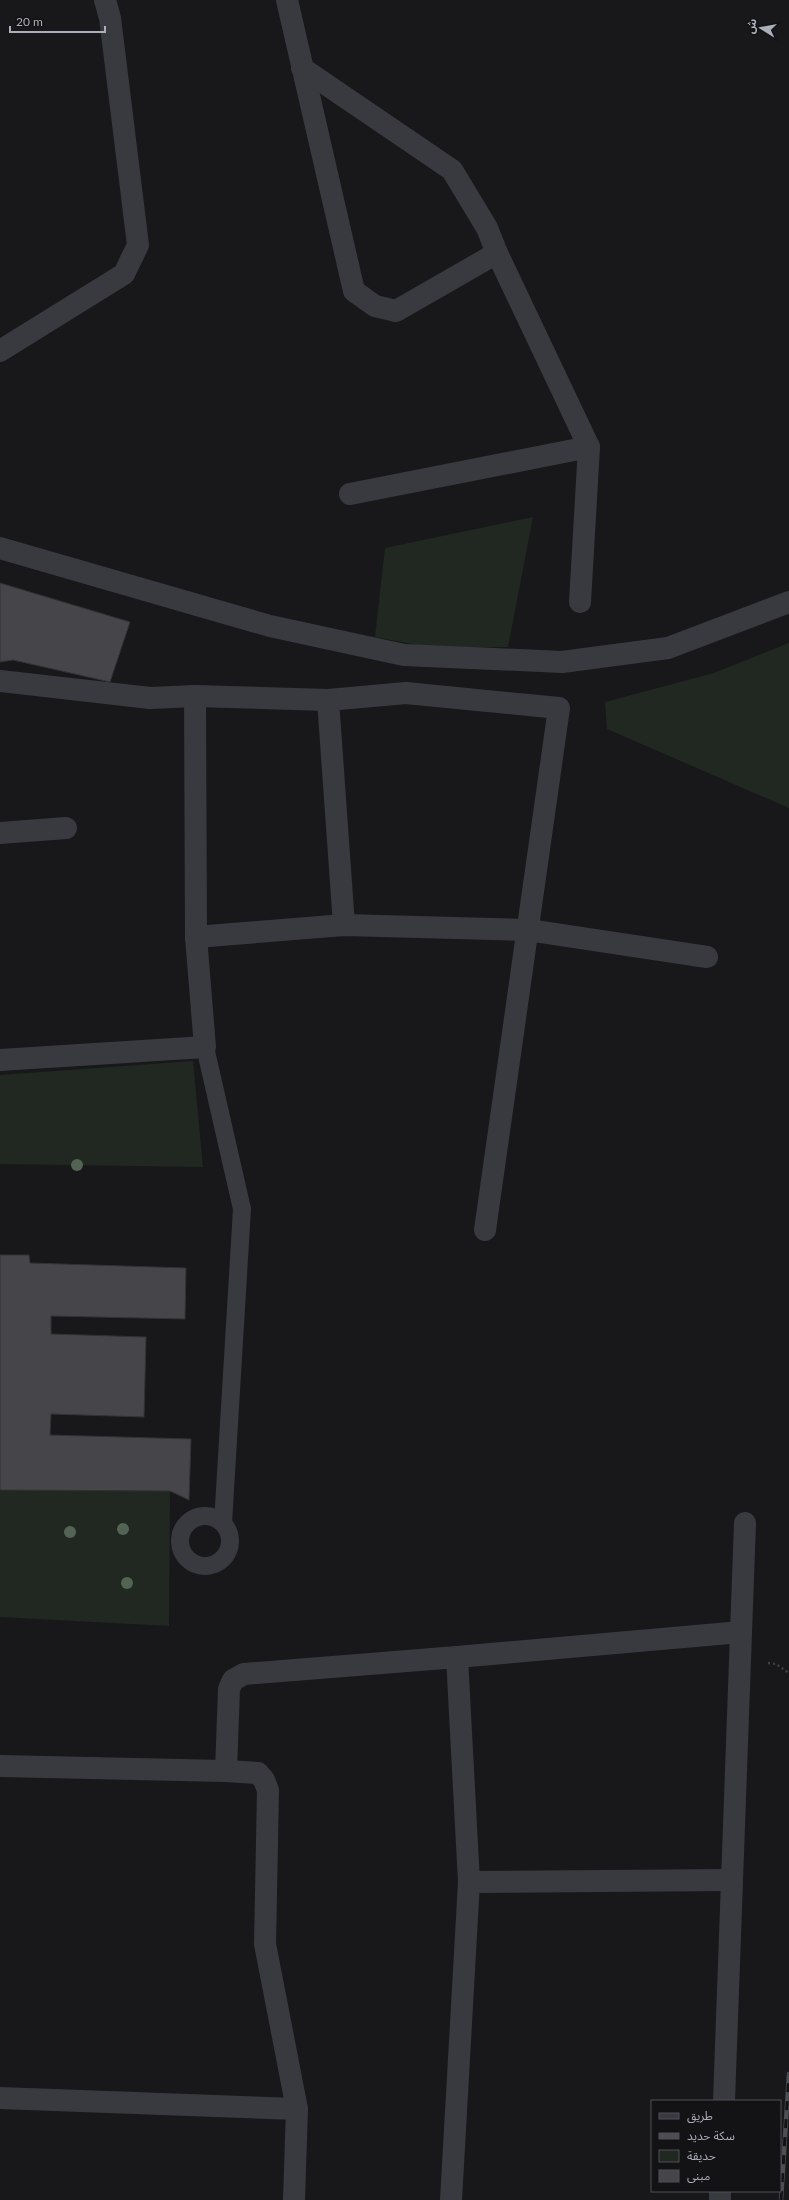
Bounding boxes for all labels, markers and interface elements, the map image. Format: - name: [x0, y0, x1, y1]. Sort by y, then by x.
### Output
- scale bar: [10, 8, 105, 34]
- north arrow: [741, 8, 781, 48]
- text: 20 m: [16, 14, 43, 29]
- text: ش: [743, 17, 759, 35]
- legend: [651, 2100, 781, 2192]
- text: طريق: [687, 2108, 713, 2124]
- text: سكة حديد: [687, 2128, 735, 2143]
- text: حديقة: [687, 2148, 716, 2163]
- text: مبنى: [687, 2168, 710, 2183]

